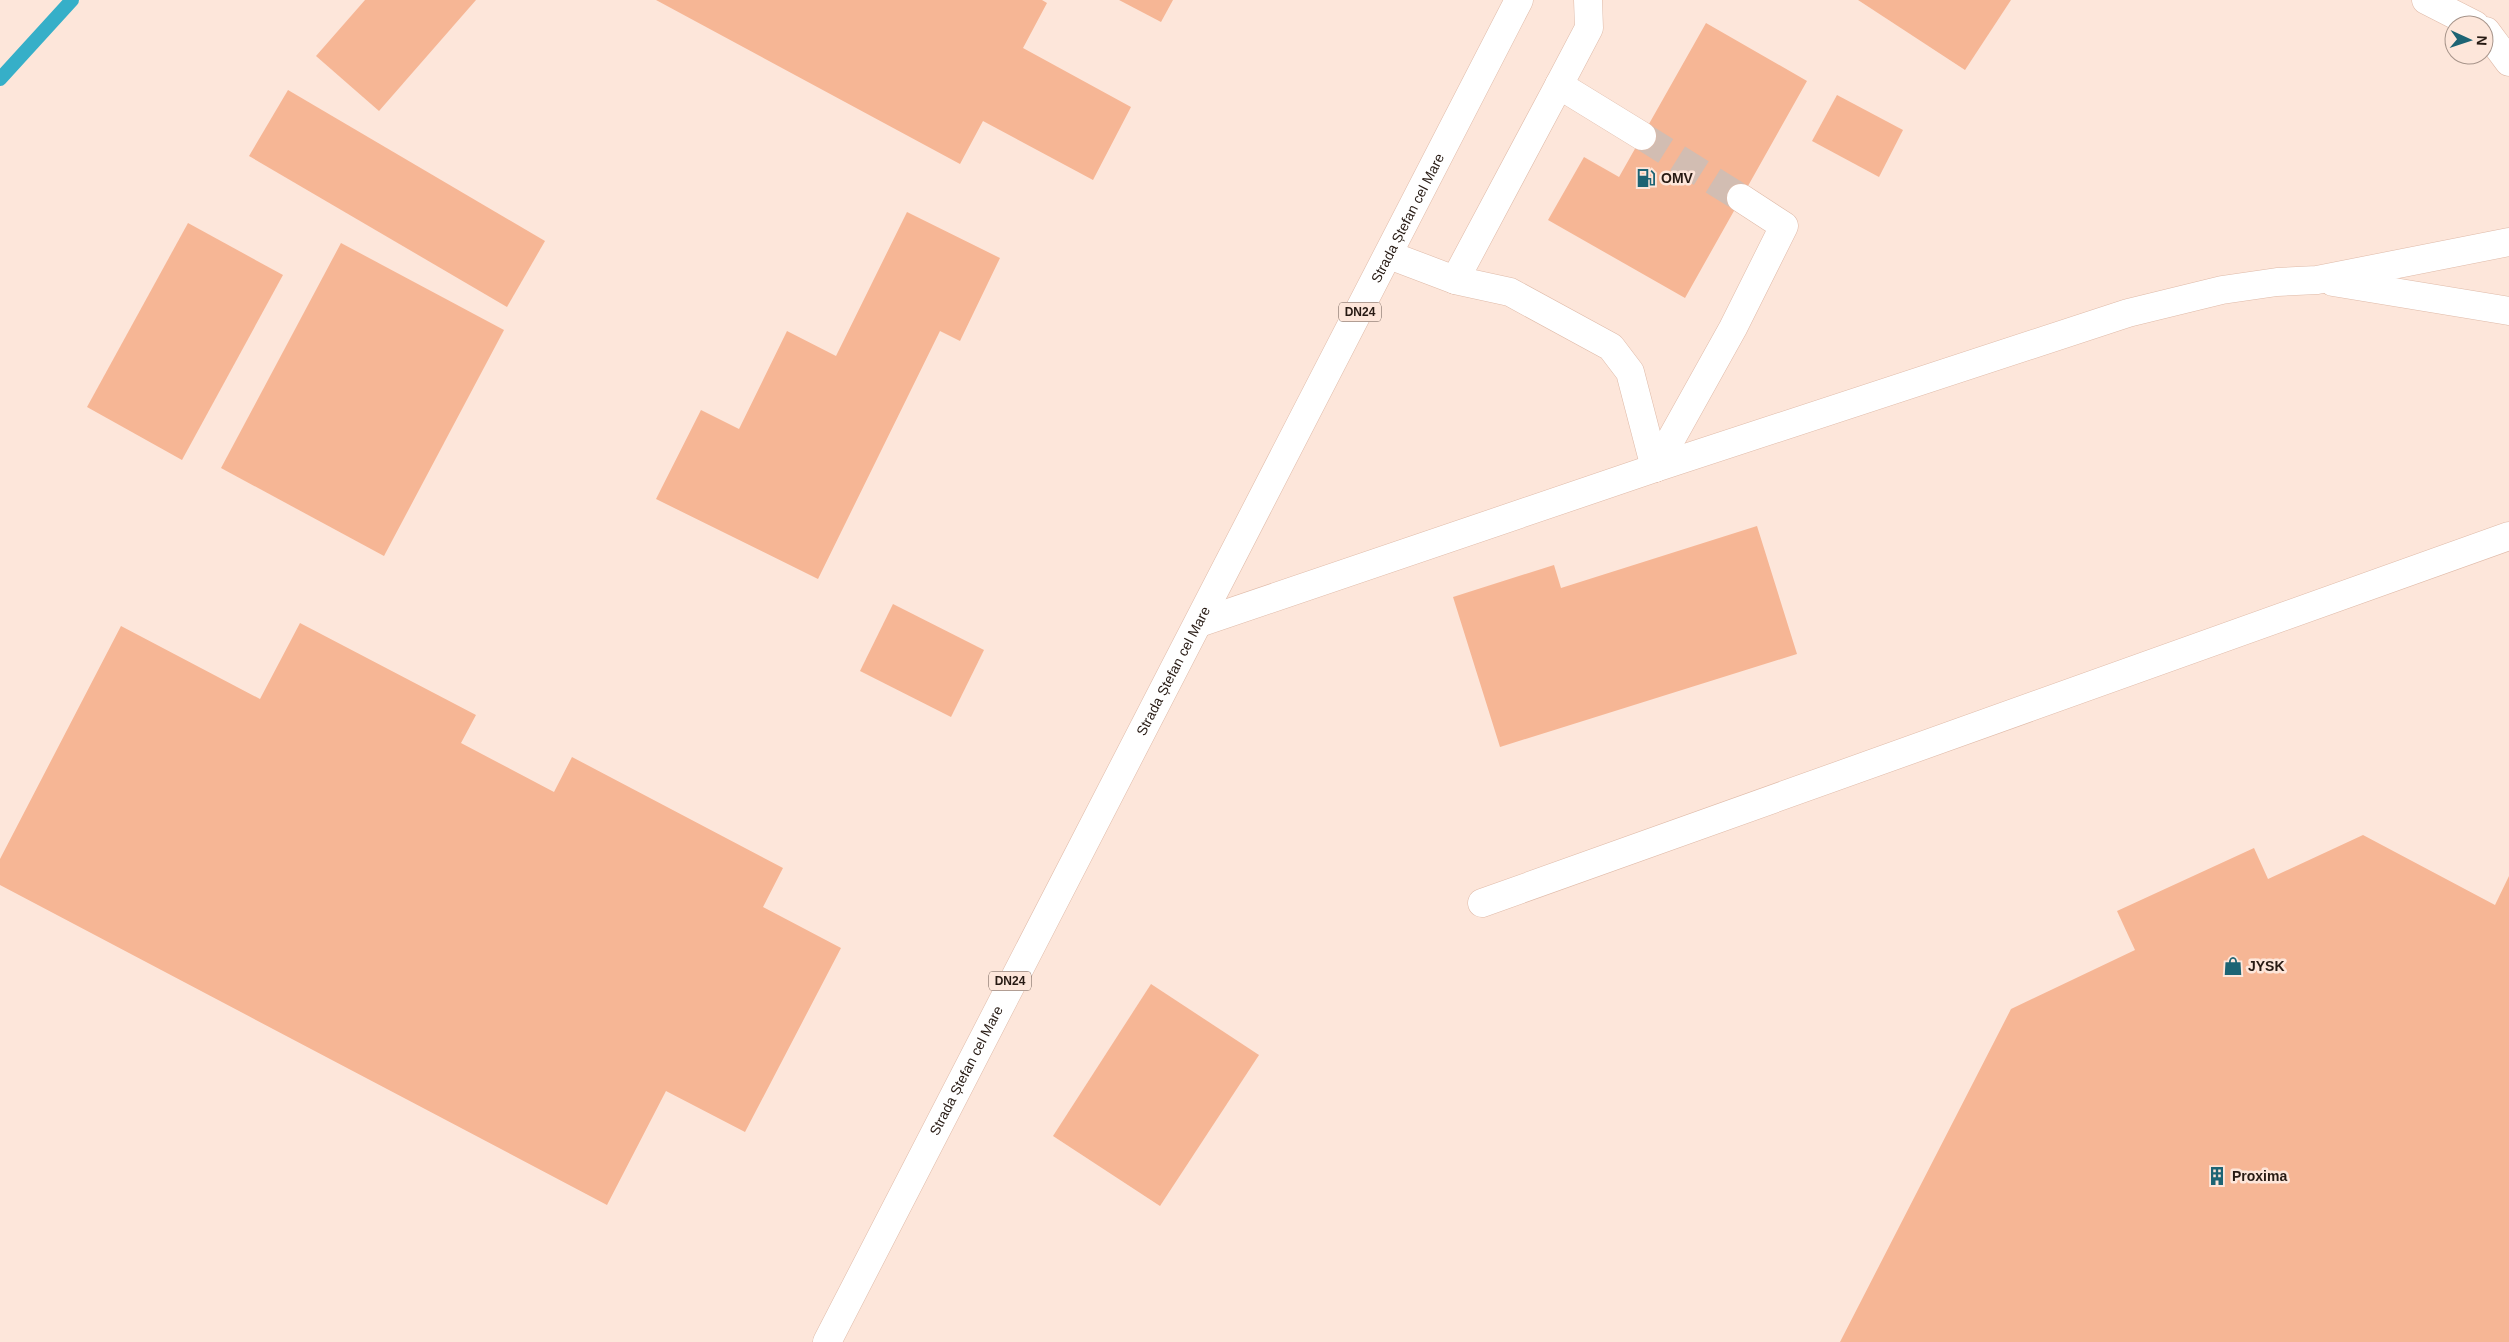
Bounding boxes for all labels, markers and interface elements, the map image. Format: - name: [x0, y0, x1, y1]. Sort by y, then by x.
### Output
- north arrow: [2444, 15, 2494, 65]
- text: N: [2474, 35, 2490, 46]
- street label: Strada Ștefan cel Mare: [1368, 151, 1447, 285]
- fuel station icon: OMV: [1635, 167, 1657, 189]
- place label: OMV: [1661, 170, 1694, 186]
- road number: DN24: [1339, 302, 1381, 322]
- street label: Strada Ștefan cel Mare: [1133, 603, 1213, 738]
- shop icon: JYSK: [2222, 955, 2244, 977]
- place label: JYSK: [2248, 958, 2285, 974]
- road number: DN24: [989, 971, 1031, 990]
- street label: Strada Ștefan cel Mare: [926, 1003, 1006, 1138]
- building icon: Proxima: [2206, 1165, 2228, 1187]
- place label: Proxima: [2232, 1168, 2287, 1184]

